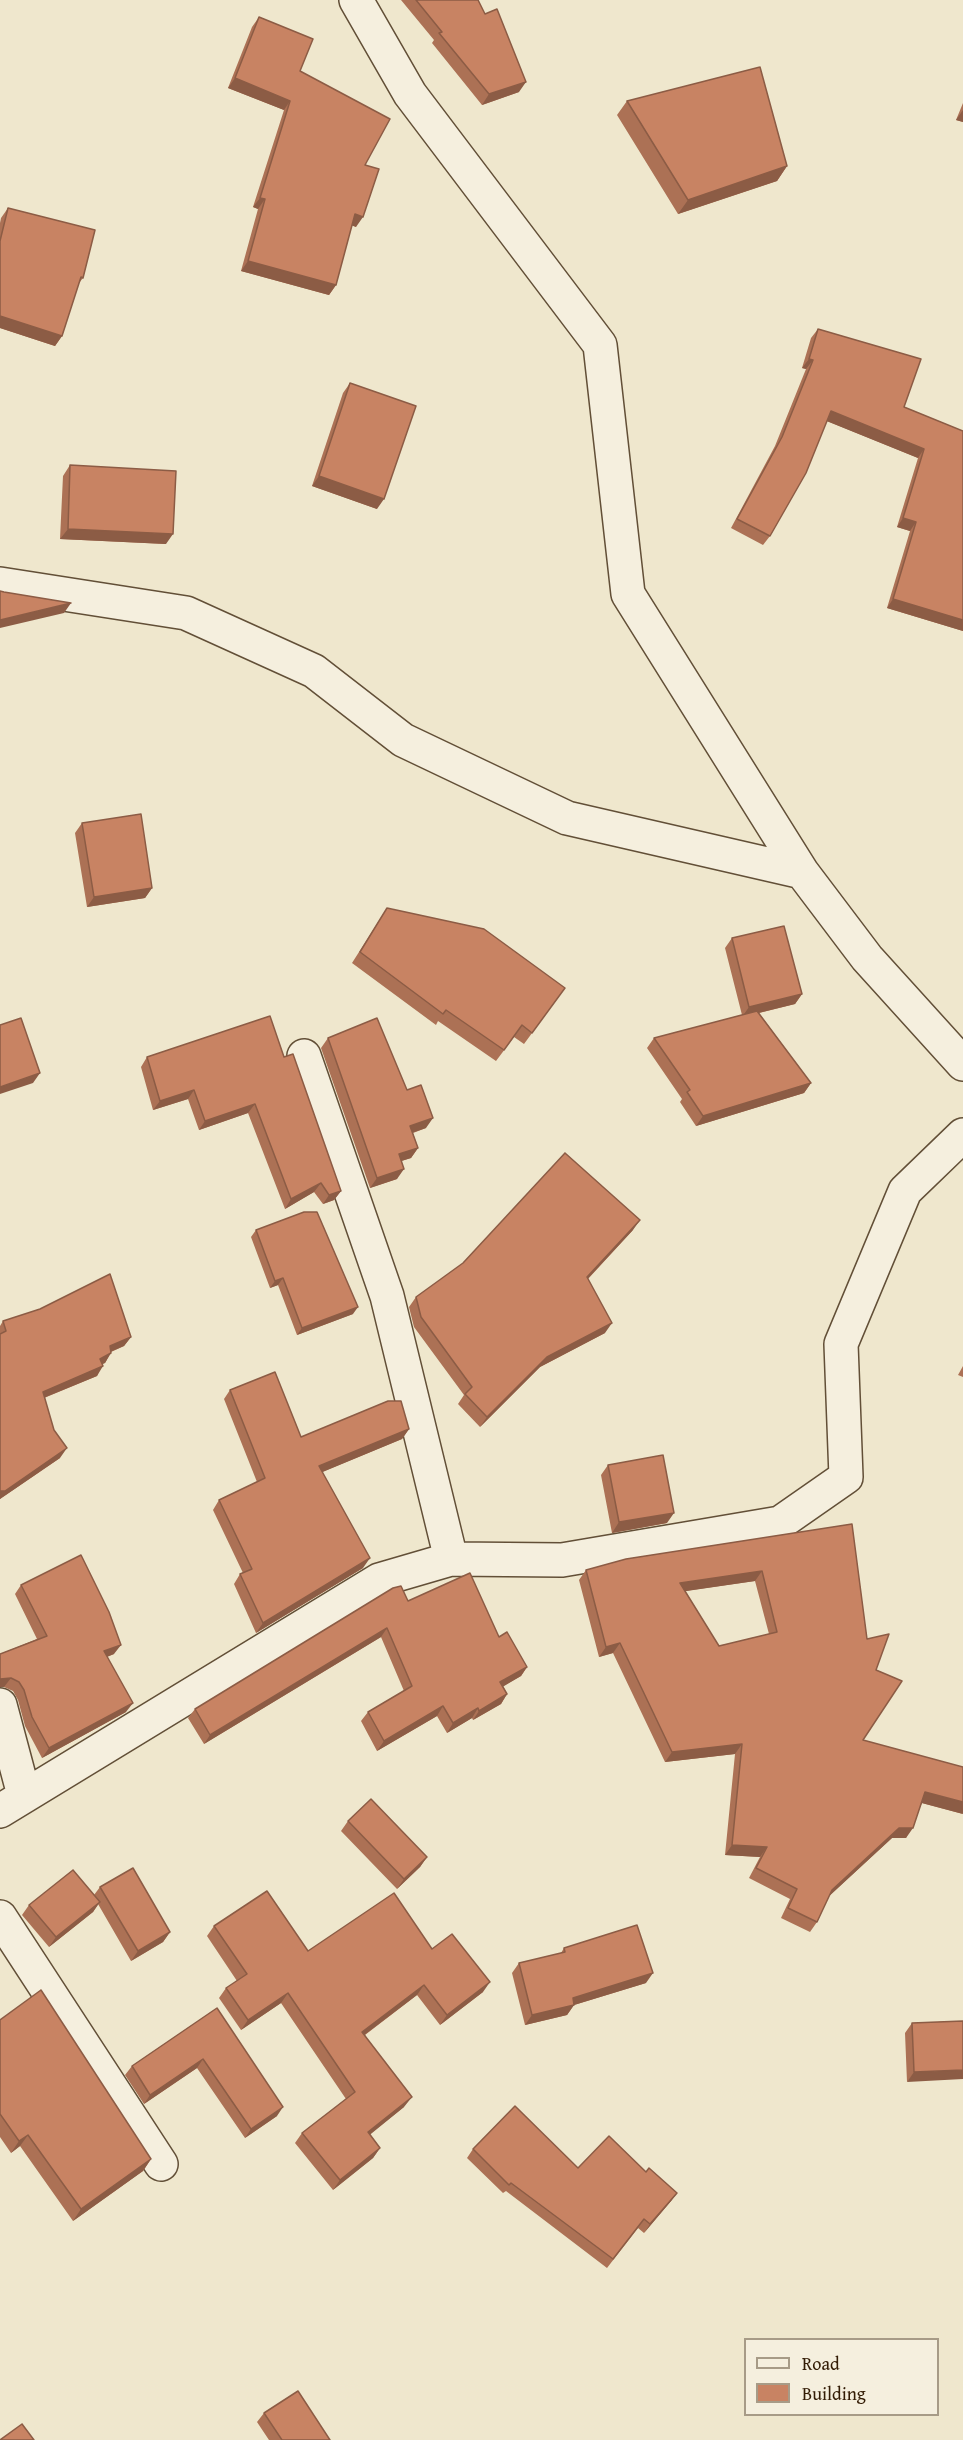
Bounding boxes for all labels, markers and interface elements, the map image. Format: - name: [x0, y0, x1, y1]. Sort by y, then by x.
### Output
- legend: [744, 2338, 939, 2416]
- text: Road: [802, 2350, 840, 2377]
- text: Building: [802, 2380, 866, 2407]

